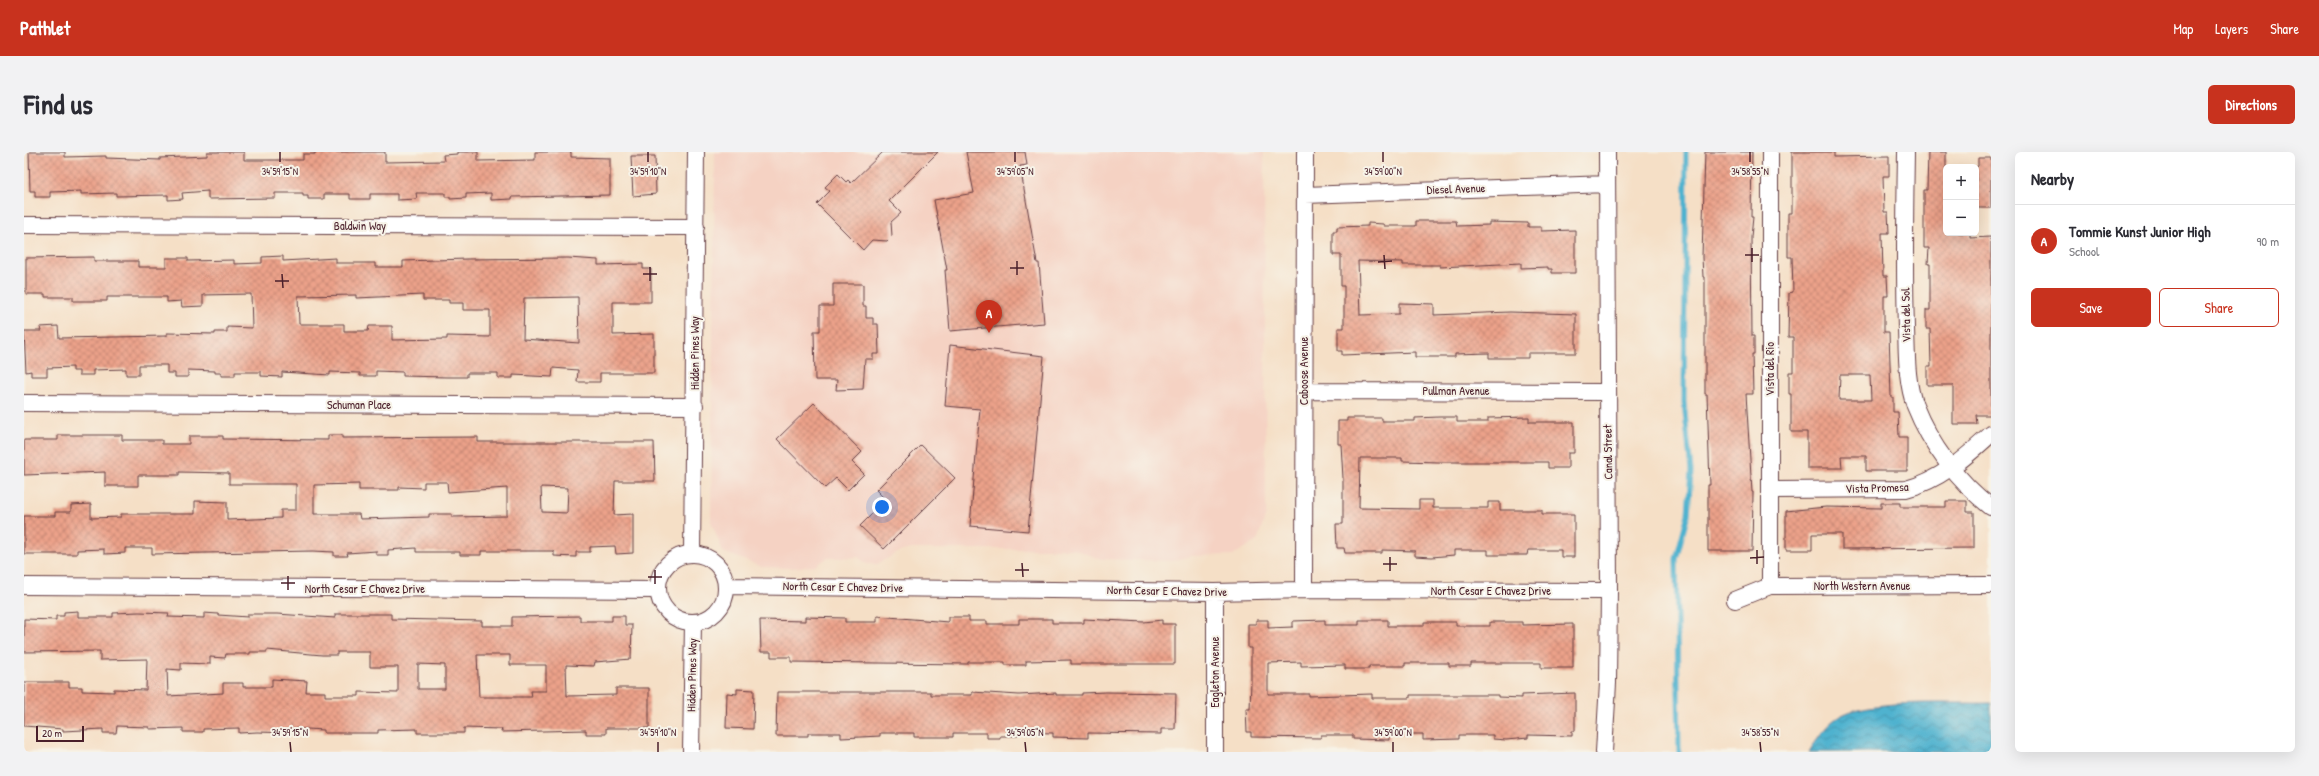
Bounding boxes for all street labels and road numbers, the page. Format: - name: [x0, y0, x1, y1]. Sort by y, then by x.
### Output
- street label: Diesel Avenue: [1426, 179, 1486, 198]
- street label: Baldwin Way: [334, 217, 386, 234]
- street label: Vista del Sol: [1897, 287, 1914, 342]
- street label: Hidden Pines Way: [686, 316, 703, 390]
- street label: Caboose Avenue: [1295, 337, 1312, 405]
- street label: Vista del Rio: [1761, 342, 1778, 396]
- street label: Pullman Avenue: [1422, 382, 1490, 399]
- street label: Schuman Place: [327, 396, 391, 413]
- street label: Canal Street: [1599, 423, 1616, 480]
- street label: Vista Promesa: [1845, 478, 1909, 497]
- street label: North Cesar E Chavez Drive: [783, 577, 904, 596]
- street label: North Western Avenue: [1814, 577, 1911, 594]
- street label: North Cesar E Chavez Drive: [305, 580, 425, 597]
- street label: North Cesar E Chavez Drive: [1107, 581, 1228, 600]
- street label: North Cesar E Chavez Drive: [1431, 582, 1551, 599]
- street label: Eagleton Avenue: [1206, 636, 1223, 707]
- street label: Hidden Pines Way: [682, 638, 701, 712]

